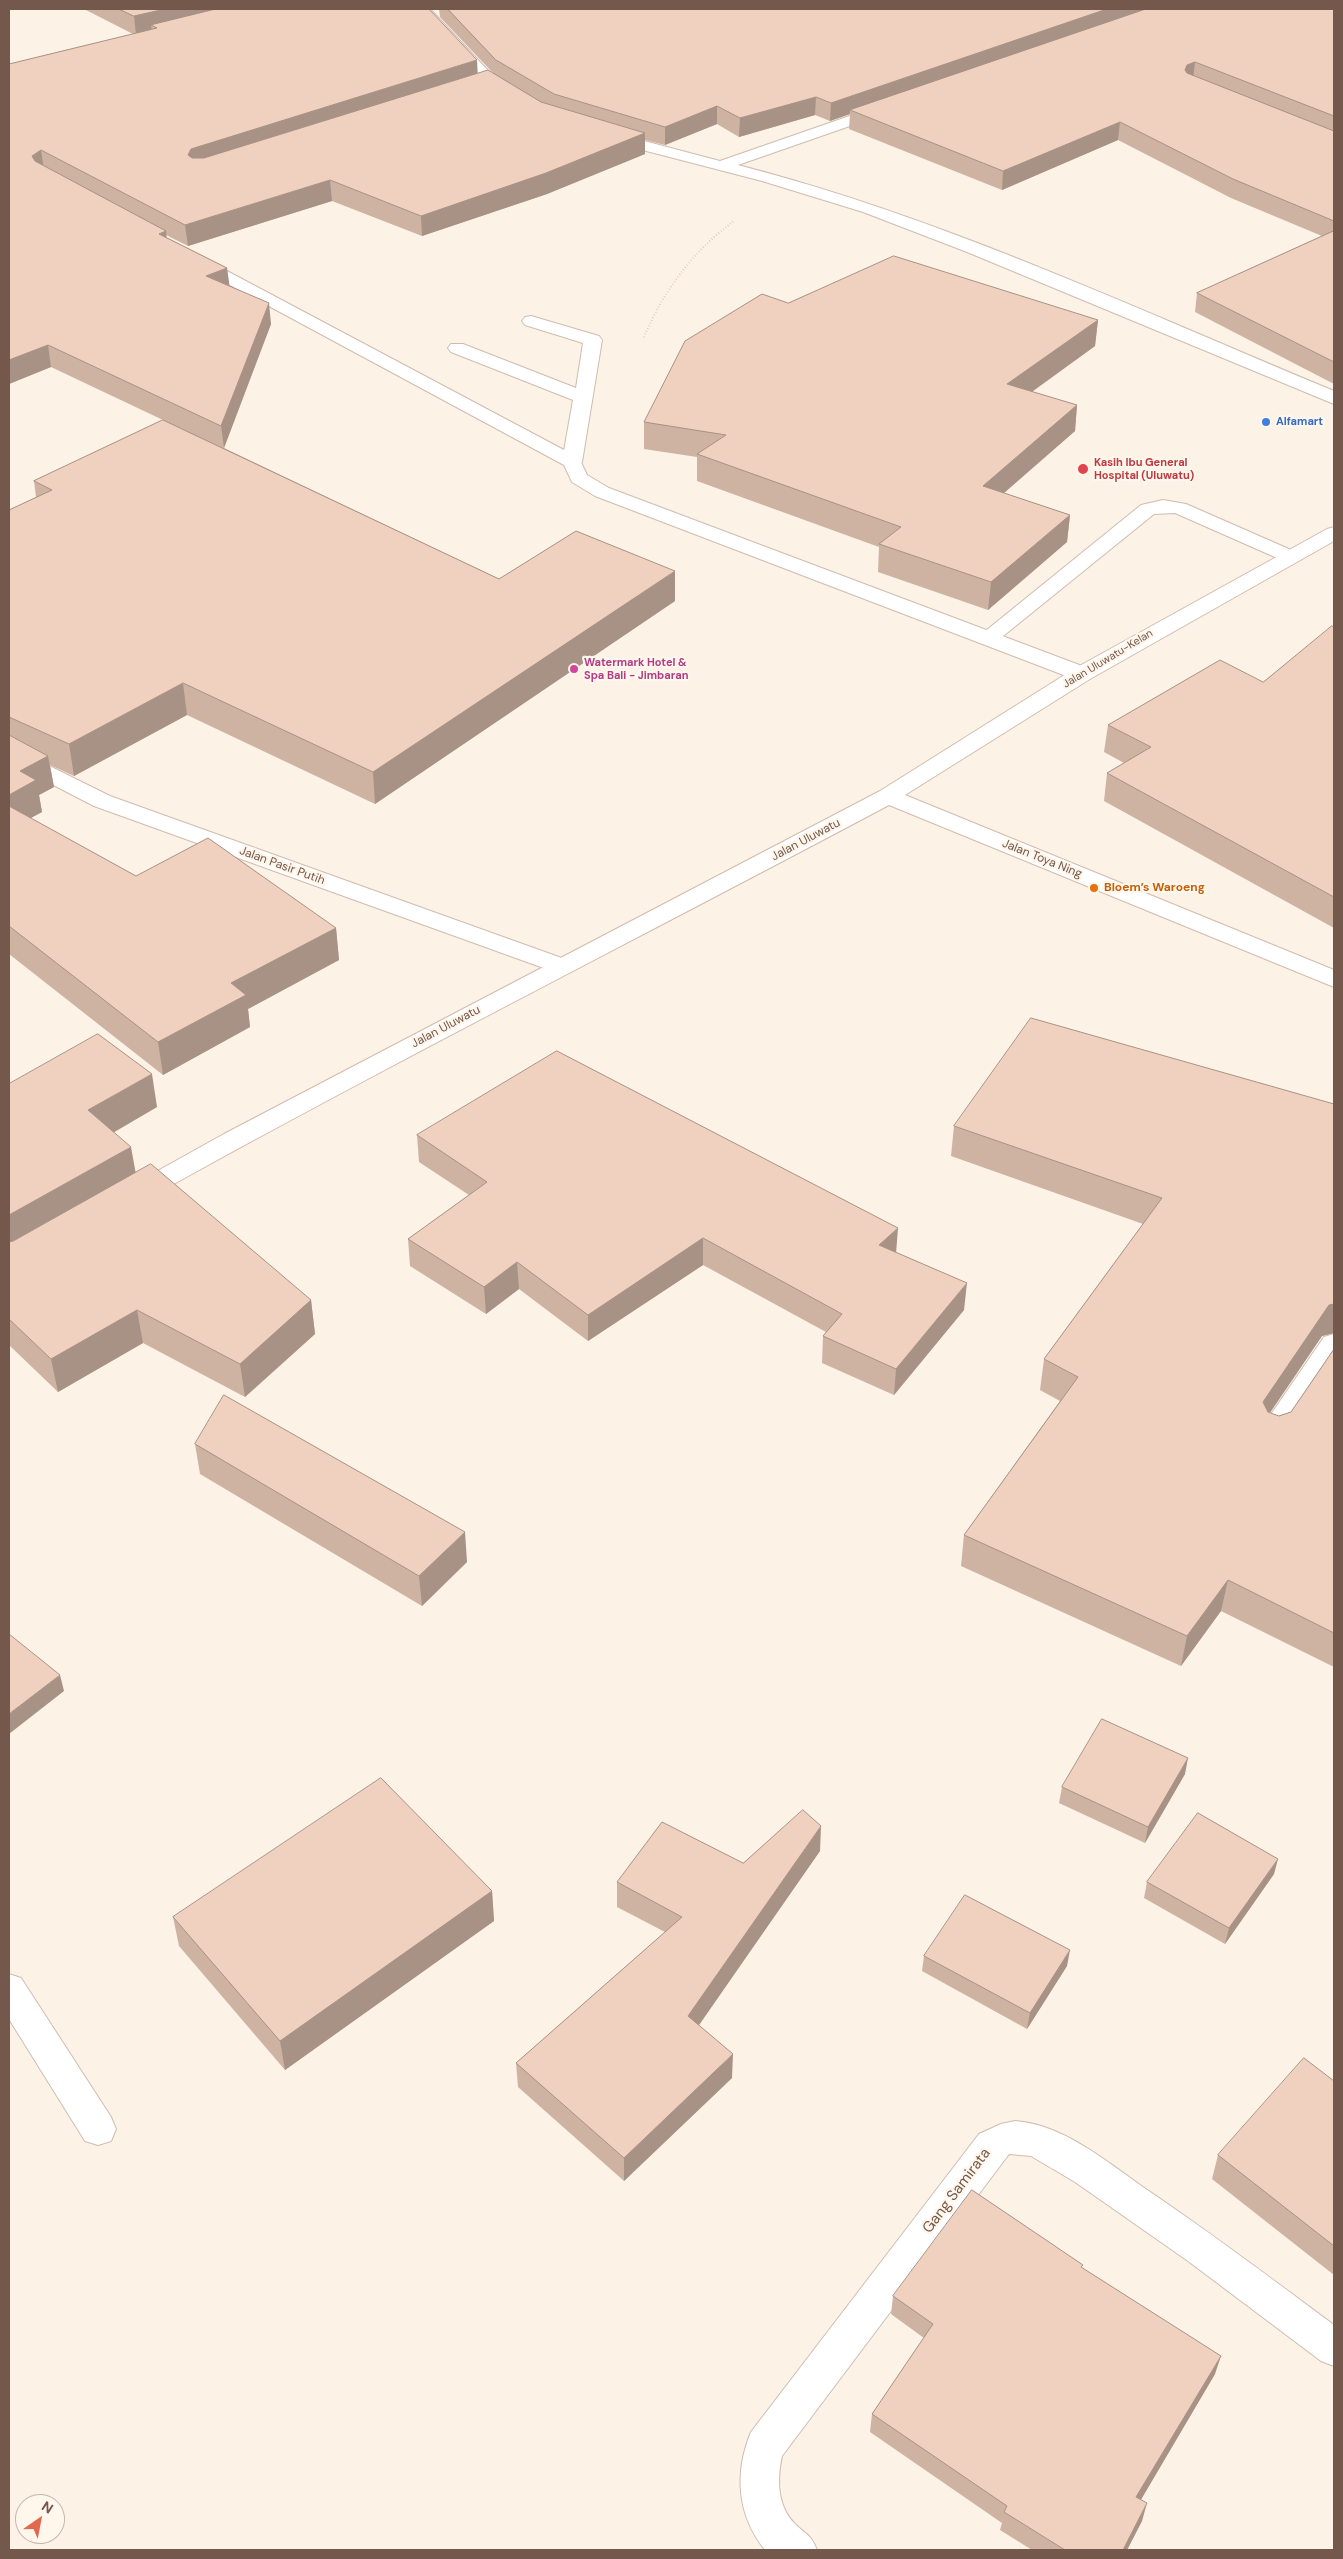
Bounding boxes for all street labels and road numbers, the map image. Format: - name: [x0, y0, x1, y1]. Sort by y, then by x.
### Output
- street label: Jalan Uluwatu-Kelan: [1061, 627, 1155, 691]
- street label: Jalan Uluwatu: [769, 816, 843, 864]
- street label: Jalan Toya Ning: [1000, 836, 1084, 882]
- street label: Jalan Pasir Putih: [237, 844, 327, 888]
- street label: Jalan Uluwatu: [409, 1003, 483, 1051]
- street label: Gang Samirata: [919, 2145, 995, 2237]

